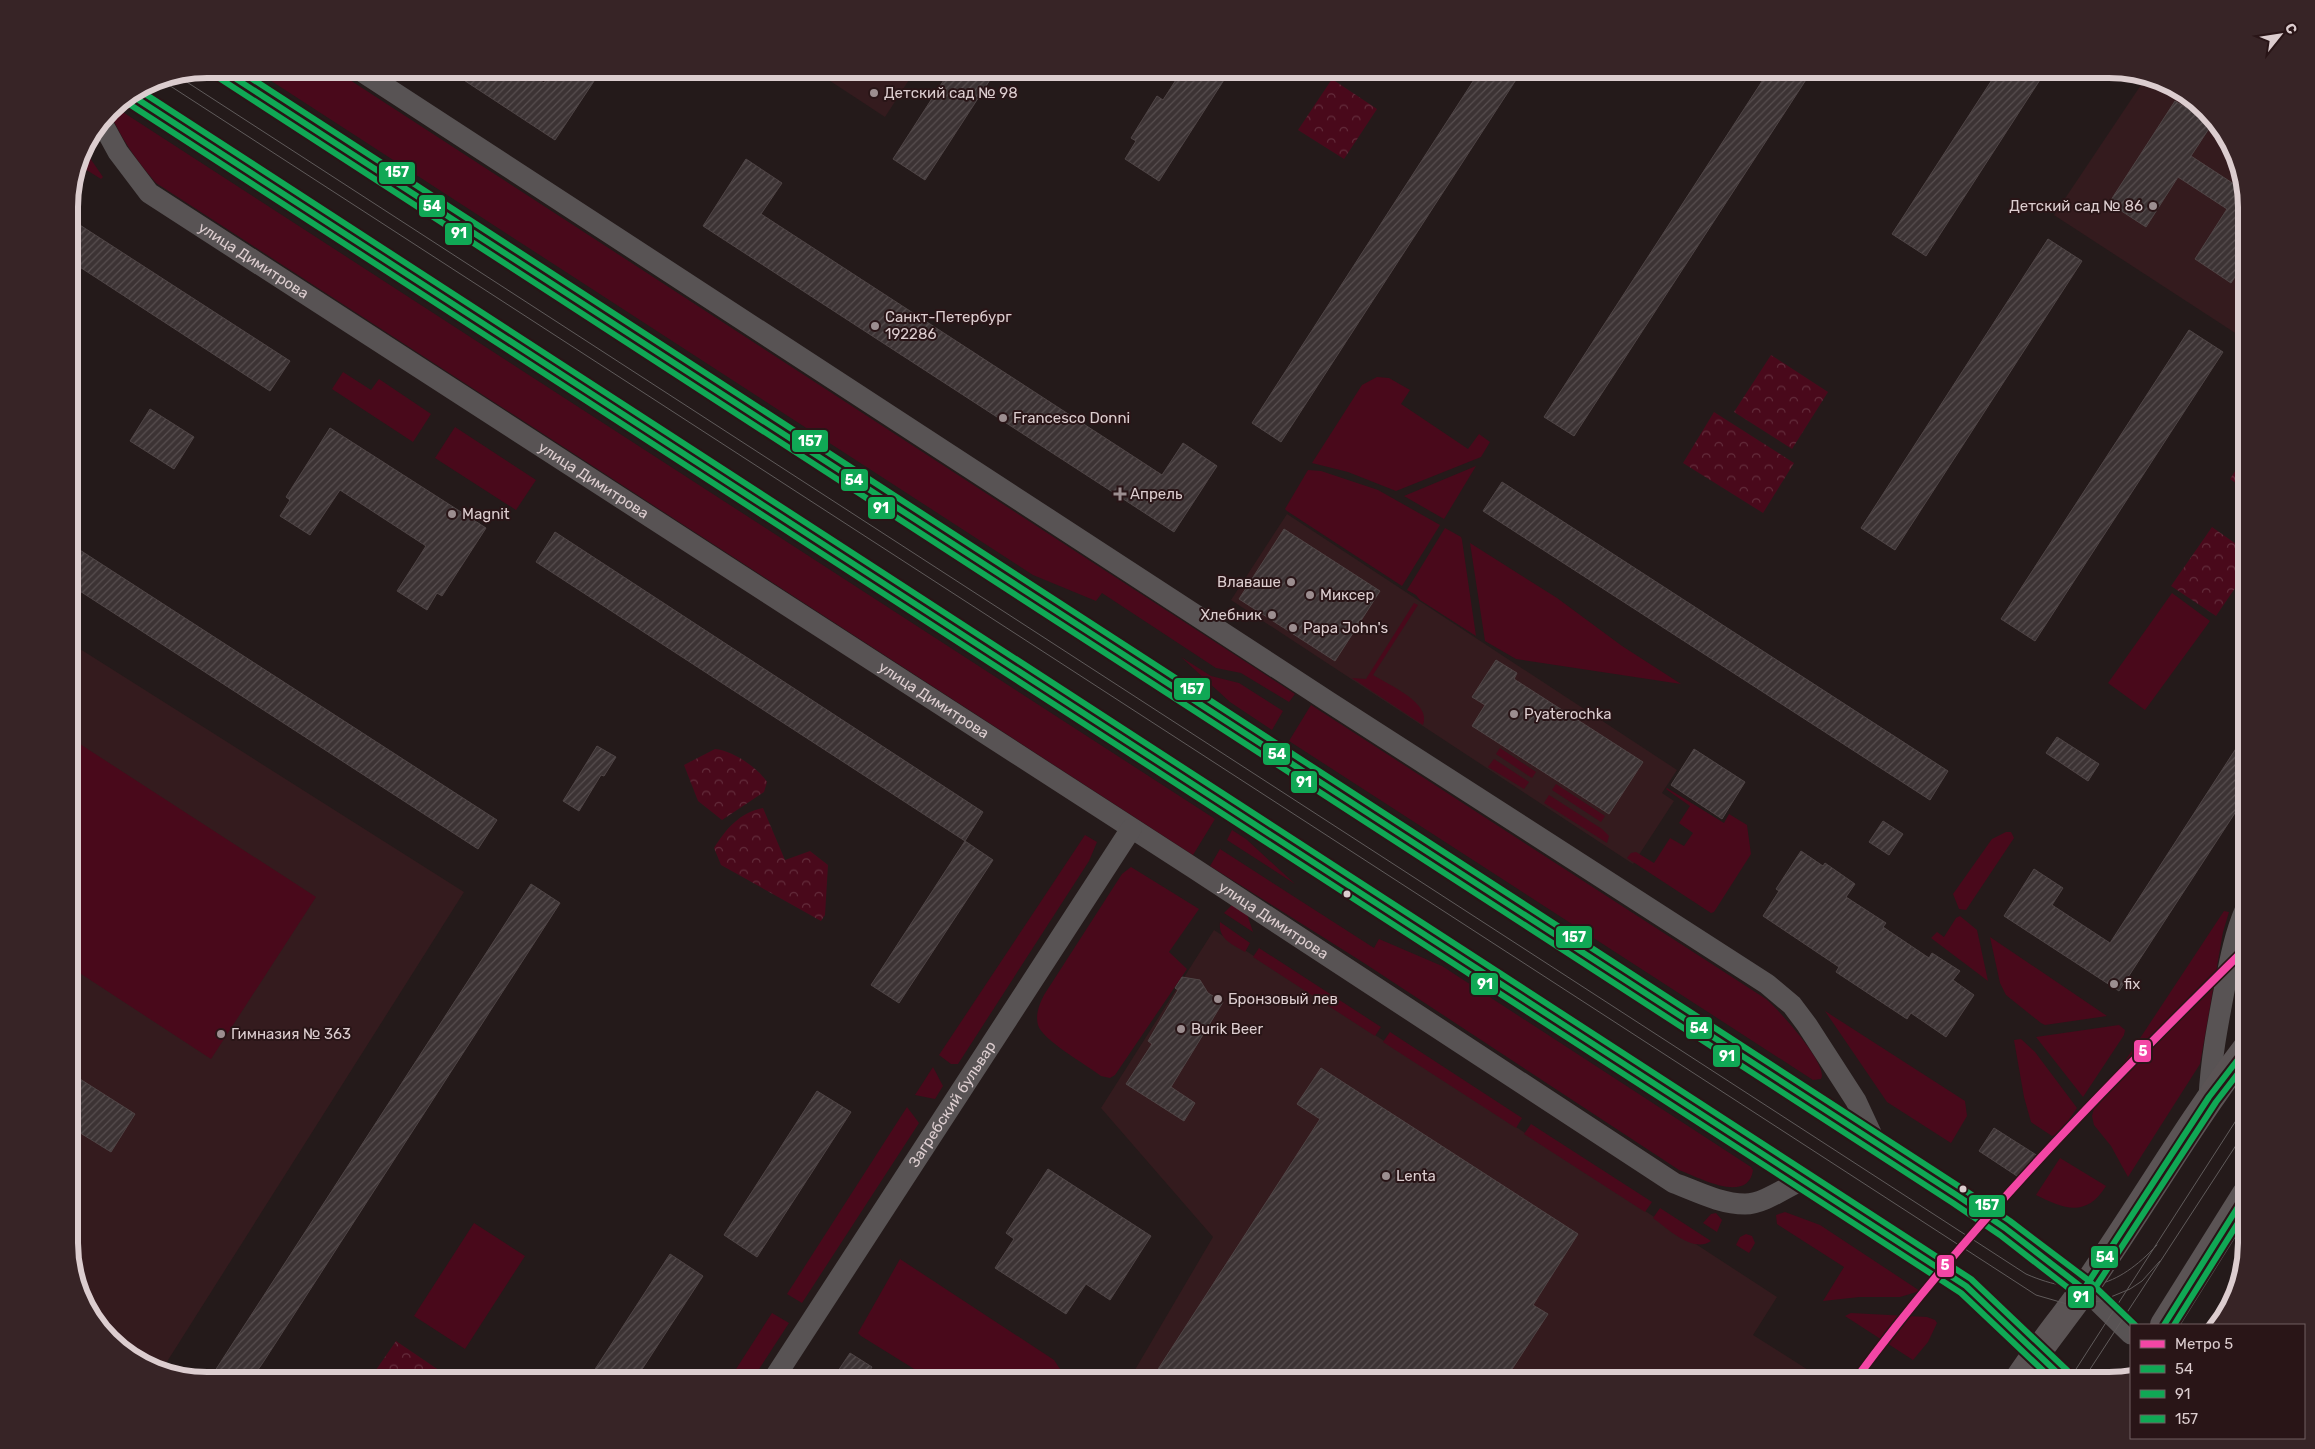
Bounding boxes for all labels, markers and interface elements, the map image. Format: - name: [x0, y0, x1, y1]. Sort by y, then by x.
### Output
- north arrow: [2255, 10, 2305, 60]
- text: С: [2281, 20, 2301, 37]
- place label: Детский сад № 98: [884, 84, 1018, 102]
- marker: Детский сад № 98: [868, 87, 880, 99]
- line badge: 157: [378, 161, 416, 185]
- text: 157: [385, 164, 409, 181]
- line badge: 54: [418, 194, 446, 218]
- place label: Детский сад № 86: [2009, 197, 2143, 215]
- text: 54: [423, 198, 442, 215]
- marker: Детский сад № 86: [2147, 200, 2159, 212]
- street label: улица Димитрова: [195, 218, 312, 303]
- line badge: 91: [444, 222, 473, 246]
- text: 91: [451, 225, 467, 242]
- place label: Санкт-Петербург 192286: [885, 308, 1012, 343]
- marker: Санкт-Петербург 192286: [869, 320, 881, 332]
- place label: Francesco Donni: [1013, 409, 1130, 427]
- marker: Francesco Donni: [997, 412, 1009, 424]
- line badge: 157: [791, 429, 829, 453]
- text: 157: [798, 433, 822, 450]
- street label: улица Димитрова: [535, 438, 652, 523]
- line badge: 54: [840, 468, 869, 492]
- text: 54: [845, 472, 864, 489]
- place label: Апрель: [1130, 485, 1183, 503]
- marker: Апрель: [1114, 488, 1126, 500]
- line badge: 91: [867, 496, 896, 520]
- text: 91: [873, 500, 889, 517]
- place label: Magnit: [462, 505, 510, 523]
- marker: Magnit: [446, 508, 458, 520]
- place label: Влаваше: [1217, 573, 1281, 591]
- marker: Влаваше: [1285, 576, 1297, 588]
- place label: Миксер: [1320, 586, 1374, 604]
- marker: Миксер: [1304, 589, 1316, 601]
- place label: Хлебник: [1200, 606, 1262, 624]
- marker: Хлебник: [1266, 609, 1278, 621]
- place label: Papa John's: [1303, 619, 1389, 637]
- marker: Papa John's: [1287, 622, 1299, 634]
- street label: улица Димитрова: [875, 658, 992, 742]
- line badge: 157: [1173, 677, 1211, 701]
- text: 157: [1180, 681, 1204, 698]
- place label: Pyaterochka: [1524, 705, 1612, 723]
- marker: Pyaterochka: [1508, 708, 1520, 720]
- line badge: 54: [1262, 742, 1291, 766]
- text: 54: [1268, 746, 1287, 763]
- line badge: 91: [1290, 770, 1318, 794]
- text: 91: [1296, 774, 1312, 791]
- street label: улица Димитрова: [1215, 878, 1332, 963]
- unlabelled marker: [1342, 889, 1352, 899]
- line badge: 157: [1555, 925, 1593, 949]
- text: 157: [1562, 929, 1586, 946]
- line badge: 91: [1470, 972, 1499, 996]
- place label: fix: [2124, 975, 2140, 993]
- text: 91: [1477, 976, 1493, 993]
- marker: fix: [2108, 978, 2120, 990]
- place label: Бронзовый лев: [1228, 990, 1338, 1008]
- marker: Бронзовый лев: [1212, 993, 1224, 1005]
- line badge: 54: [1685, 1016, 1713, 1040]
- place label: Burik Beer: [1191, 1020, 1263, 1038]
- text: 54: [1690, 1020, 1709, 1037]
- marker: Burik Beer: [1175, 1023, 1187, 1035]
- place label: Гимназия № 363: [231, 1025, 351, 1043]
- marker: Гимназия № 363: [215, 1028, 227, 1040]
- street label: Загребский бульвар: [905, 1038, 1000, 1171]
- line badge: 5: [2133, 1039, 2152, 1063]
- text: 5: [2138, 1043, 2148, 1060]
- line badge: 91: [1712, 1044, 1741, 1068]
- text: 91: [1719, 1048, 1735, 1065]
- place label: Lenta: [1396, 1167, 1436, 1185]
- marker: Lenta: [1380, 1170, 1392, 1182]
- unlabelled marker: [1958, 1184, 1968, 1194]
- line badge: 157: [1968, 1194, 2006, 1218]
- text: 157: [1975, 1197, 1999, 1214]
- line badge: 54: [2090, 1245, 2119, 1269]
- text: 54: [2096, 1249, 2115, 1266]
- line badge: 5: [1936, 1254, 1955, 1278]
- text: 5: [1940, 1257, 1950, 1274]
- line badge: 91: [2067, 1285, 2095, 1309]
- text: 91: [2073, 1289, 2089, 1306]
- legend: [2130, 1324, 2305, 1439]
- text: Метро 5: [2175, 1335, 2233, 1353]
- text: 54: [2175, 1360, 2193, 1378]
- text: 91: [2175, 1385, 2190, 1403]
- text: 157: [2175, 1410, 2198, 1428]

